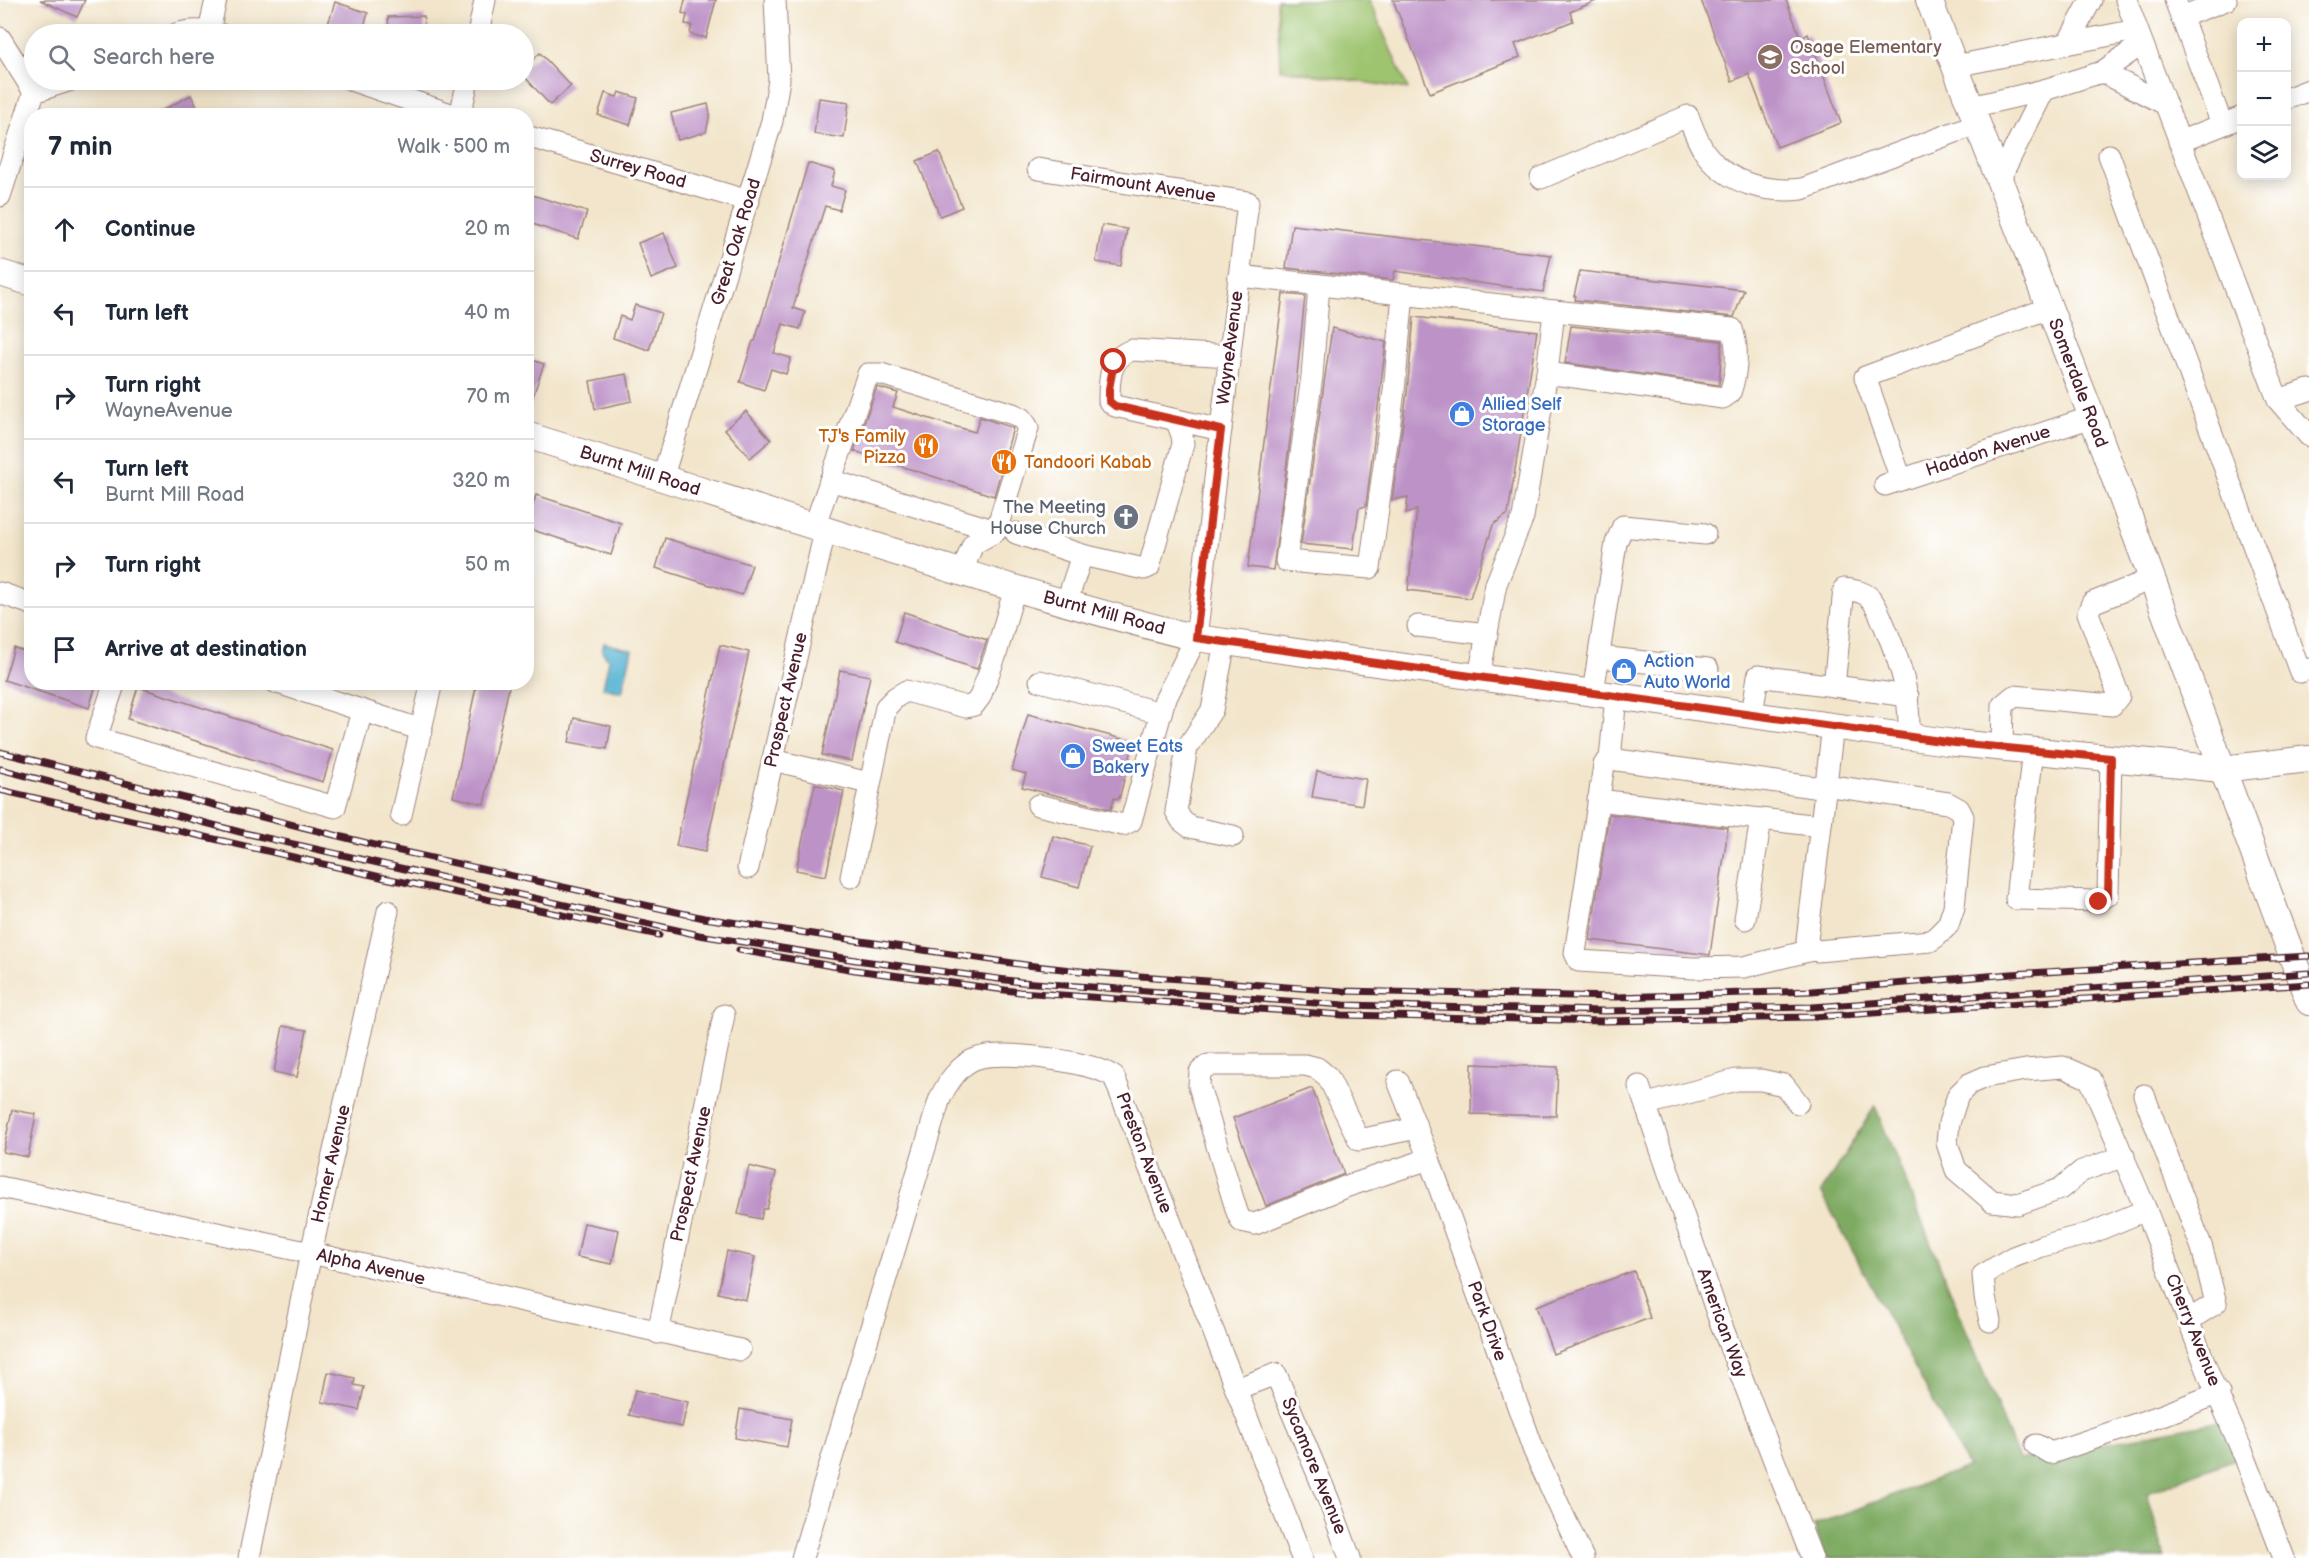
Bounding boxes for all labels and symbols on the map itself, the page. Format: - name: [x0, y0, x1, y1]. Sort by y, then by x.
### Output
- place label: Osage Elementary School: [1790, 37, 1942, 79]
- school or university icon: Osage Elementary School: [1755, 42, 1785, 72]
- street label: Surrey Road: [587, 145, 689, 193]
- street label: Fairmount Avenue: [1069, 163, 1218, 207]
- street label: Great Oak Road: [707, 176, 765, 308]
- street label: WayneAvenue: [1213, 289, 1247, 406]
- street label: Somerdale Road: [2044, 316, 2112, 450]
- route start: [1100, 348, 1126, 374]
- place label: Allied Self Storage: [1482, 394, 1562, 436]
- shop icon: Allied Self Storage: [1447, 399, 1477, 429]
- street label: Haddon Avenue: [1923, 421, 2053, 481]
- place label: TJ's Family Pizza: [819, 426, 907, 468]
- restaurant icon: TJ's Family Pizza: [911, 431, 941, 461]
- street label: Burnt Mill Road: [577, 442, 703, 500]
- restaurant icon: Tandoori Kabab: [989, 447, 1019, 477]
- place label: Tandoori Kabab: [1024, 452, 1152, 473]
- place label: The Meeting House Church: [990, 497, 1106, 539]
- church icon: The Meeting House Church: [1111, 502, 1141, 532]
- street label: Burnt Mill Road: [1041, 587, 1167, 639]
- street label: Prospect Avenue: [760, 630, 812, 770]
- place label: Action Auto World: [1644, 651, 1731, 693]
- shop icon: Action Auto World: [1609, 656, 1639, 686]
- place label: Sweet Eats Bakery: [1092, 736, 1183, 778]
- shop icon: Sweet Eats Bakery: [1058, 741, 1088, 771]
- route end: [2085, 888, 2111, 914]
- street label: Preston Avenue: [1111, 1090, 1177, 1217]
- street label: Homer Avenue: [307, 1103, 355, 1225]
- street label: Prospect Avenue: [666, 1104, 716, 1244]
- street label: Alpha Avenue: [315, 1244, 428, 1290]
- street label: American Way: [1692, 1265, 1752, 1381]
- street label: Cherry Avenue: [2161, 1271, 2225, 1390]
- street label: Park Drive: [1463, 1278, 1511, 1364]
- street label: Sycamore Avenue: [1277, 1395, 1351, 1538]

